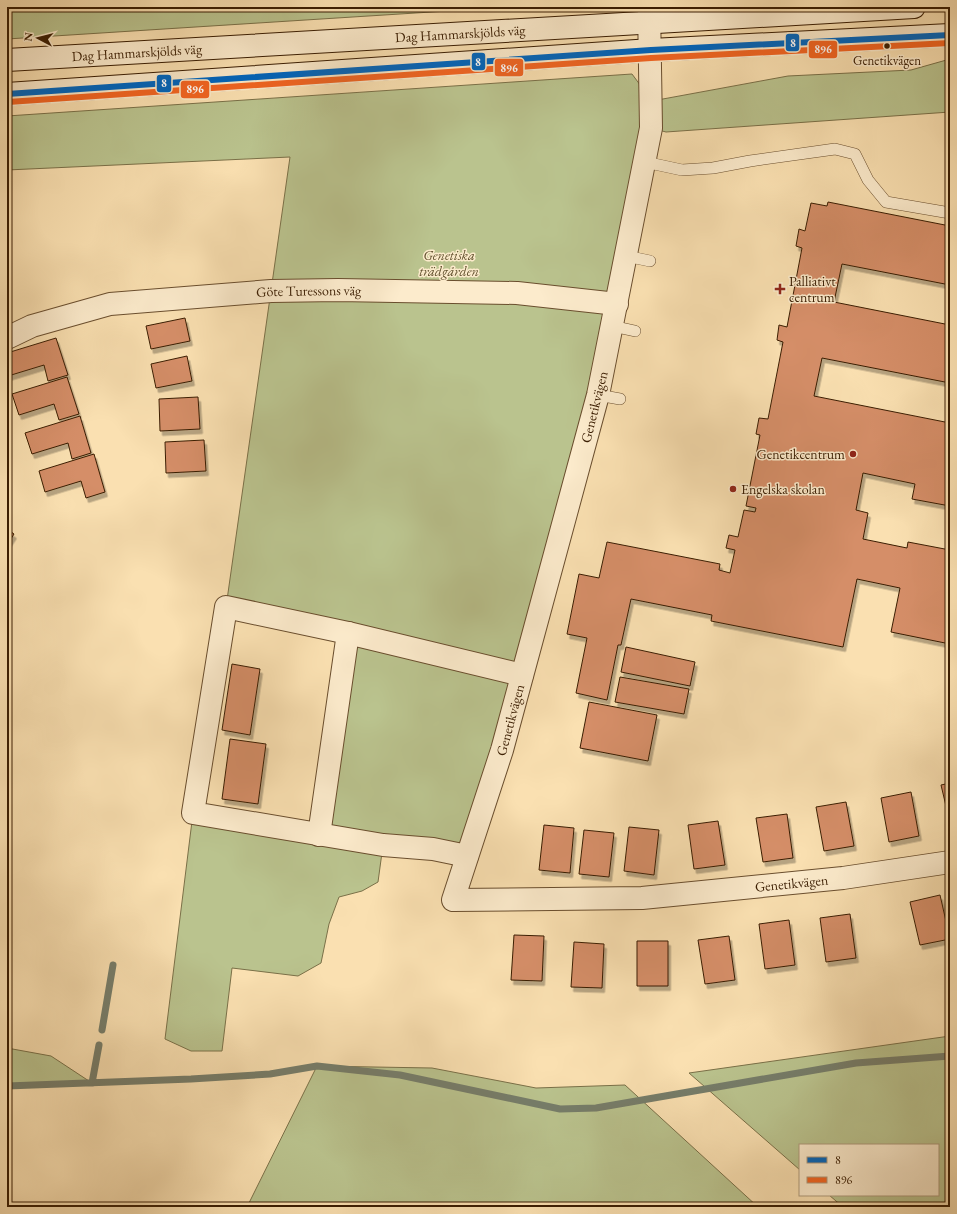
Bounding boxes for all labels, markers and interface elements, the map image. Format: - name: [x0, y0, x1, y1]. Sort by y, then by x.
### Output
- north arrow: [18, 18, 58, 58]
- street label: Dag Hammarskjölds väg: [395, 21, 527, 46]
- text: N: [21, 31, 36, 42]
- line badge: 8: [785, 33, 800, 52]
- text: 8: [790, 36, 796, 50]
- street label: Dag Hammarskjölds väg: [71, 40, 203, 65]
- line badge: 896: [808, 40, 838, 59]
- marker: Genetikvägen: [882, 41, 892, 51]
- text: 896: [814, 42, 832, 56]
- line badge: 8: [471, 52, 486, 71]
- place label: Genetikvägen: [853, 52, 921, 69]
- text: 8: [475, 55, 481, 69]
- line badge: 896: [494, 58, 524, 77]
- text: 896: [500, 61, 518, 75]
- line badge: 8: [156, 74, 172, 93]
- text: 8: [161, 76, 167, 90]
- line badge: 896: [180, 80, 210, 99]
- text: 896: [186, 82, 204, 96]
- park label: Genetiska trädgården: [419, 246, 479, 280]
- place label: Palliativt centrum: [789, 272, 836, 306]
- street label: Göte Turessons väg: [255, 281, 362, 301]
- marker: Palliativt centrum: [774, 283, 786, 295]
- street label: Genetikvägen: [576, 369, 612, 445]
- place label: Genetikcentrum: [756, 445, 845, 463]
- marker: Genetikcentrum: [848, 449, 858, 459]
- place label: Engelska skolan: [741, 480, 825, 498]
- marker: Engelska skolan: [728, 484, 738, 494]
- street label: Genetikvägen: [492, 682, 528, 758]
- street label: Genetikvägen: [754, 870, 830, 896]
- legend: [799, 1144, 939, 1196]
- text: 8: [835, 1152, 841, 1168]
- text: 896: [835, 1172, 853, 1188]

